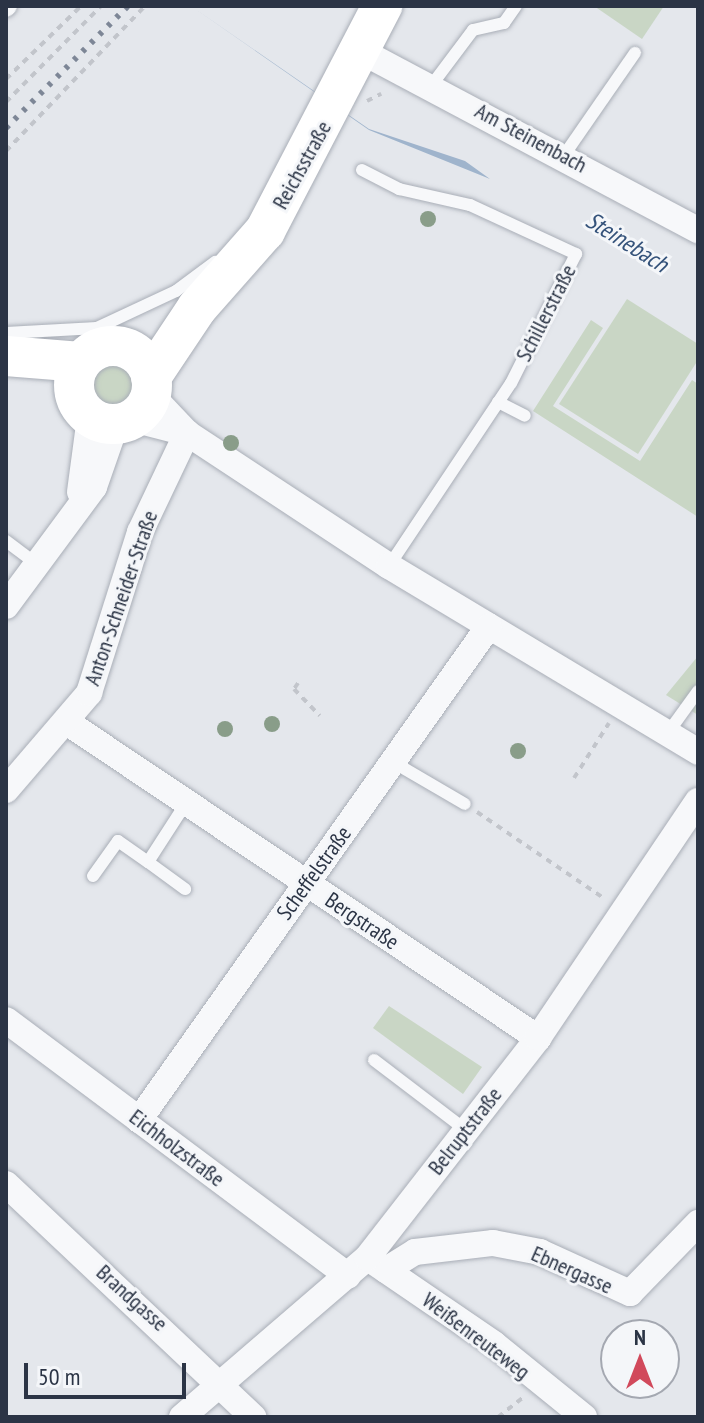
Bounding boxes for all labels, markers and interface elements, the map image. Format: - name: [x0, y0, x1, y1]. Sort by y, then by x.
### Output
- street label: Am Steinenbach: [471, 98, 591, 178]
- street label: Reichsstraße: [267, 116, 337, 214]
- water label: Steinebach: [581, 206, 673, 278]
- street label: Schillerstraße: [510, 260, 582, 366]
- street label: Anton-Schneider-Straße: [79, 507, 163, 689]
- street label: Scheffelstraße: [271, 821, 357, 925]
- street label: Bergstraße: [320, 887, 404, 955]
- street label: Belruptstraße: [423, 1082, 507, 1180]
- street label: Eichholzstraße: [124, 1104, 230, 1192]
- street label: Ebnergasse: [527, 1240, 617, 1300]
- street label: Brandgasse: [91, 1259, 173, 1337]
- street label: Weißenreuteweg: [417, 1287, 535, 1385]
- north arrow: [600, 1319, 680, 1399]
- text: N: [634, 1323, 646, 1351]
- scale bar: [28, 1347, 190, 1397]
- text: 50 m: [38, 1361, 80, 1392]

